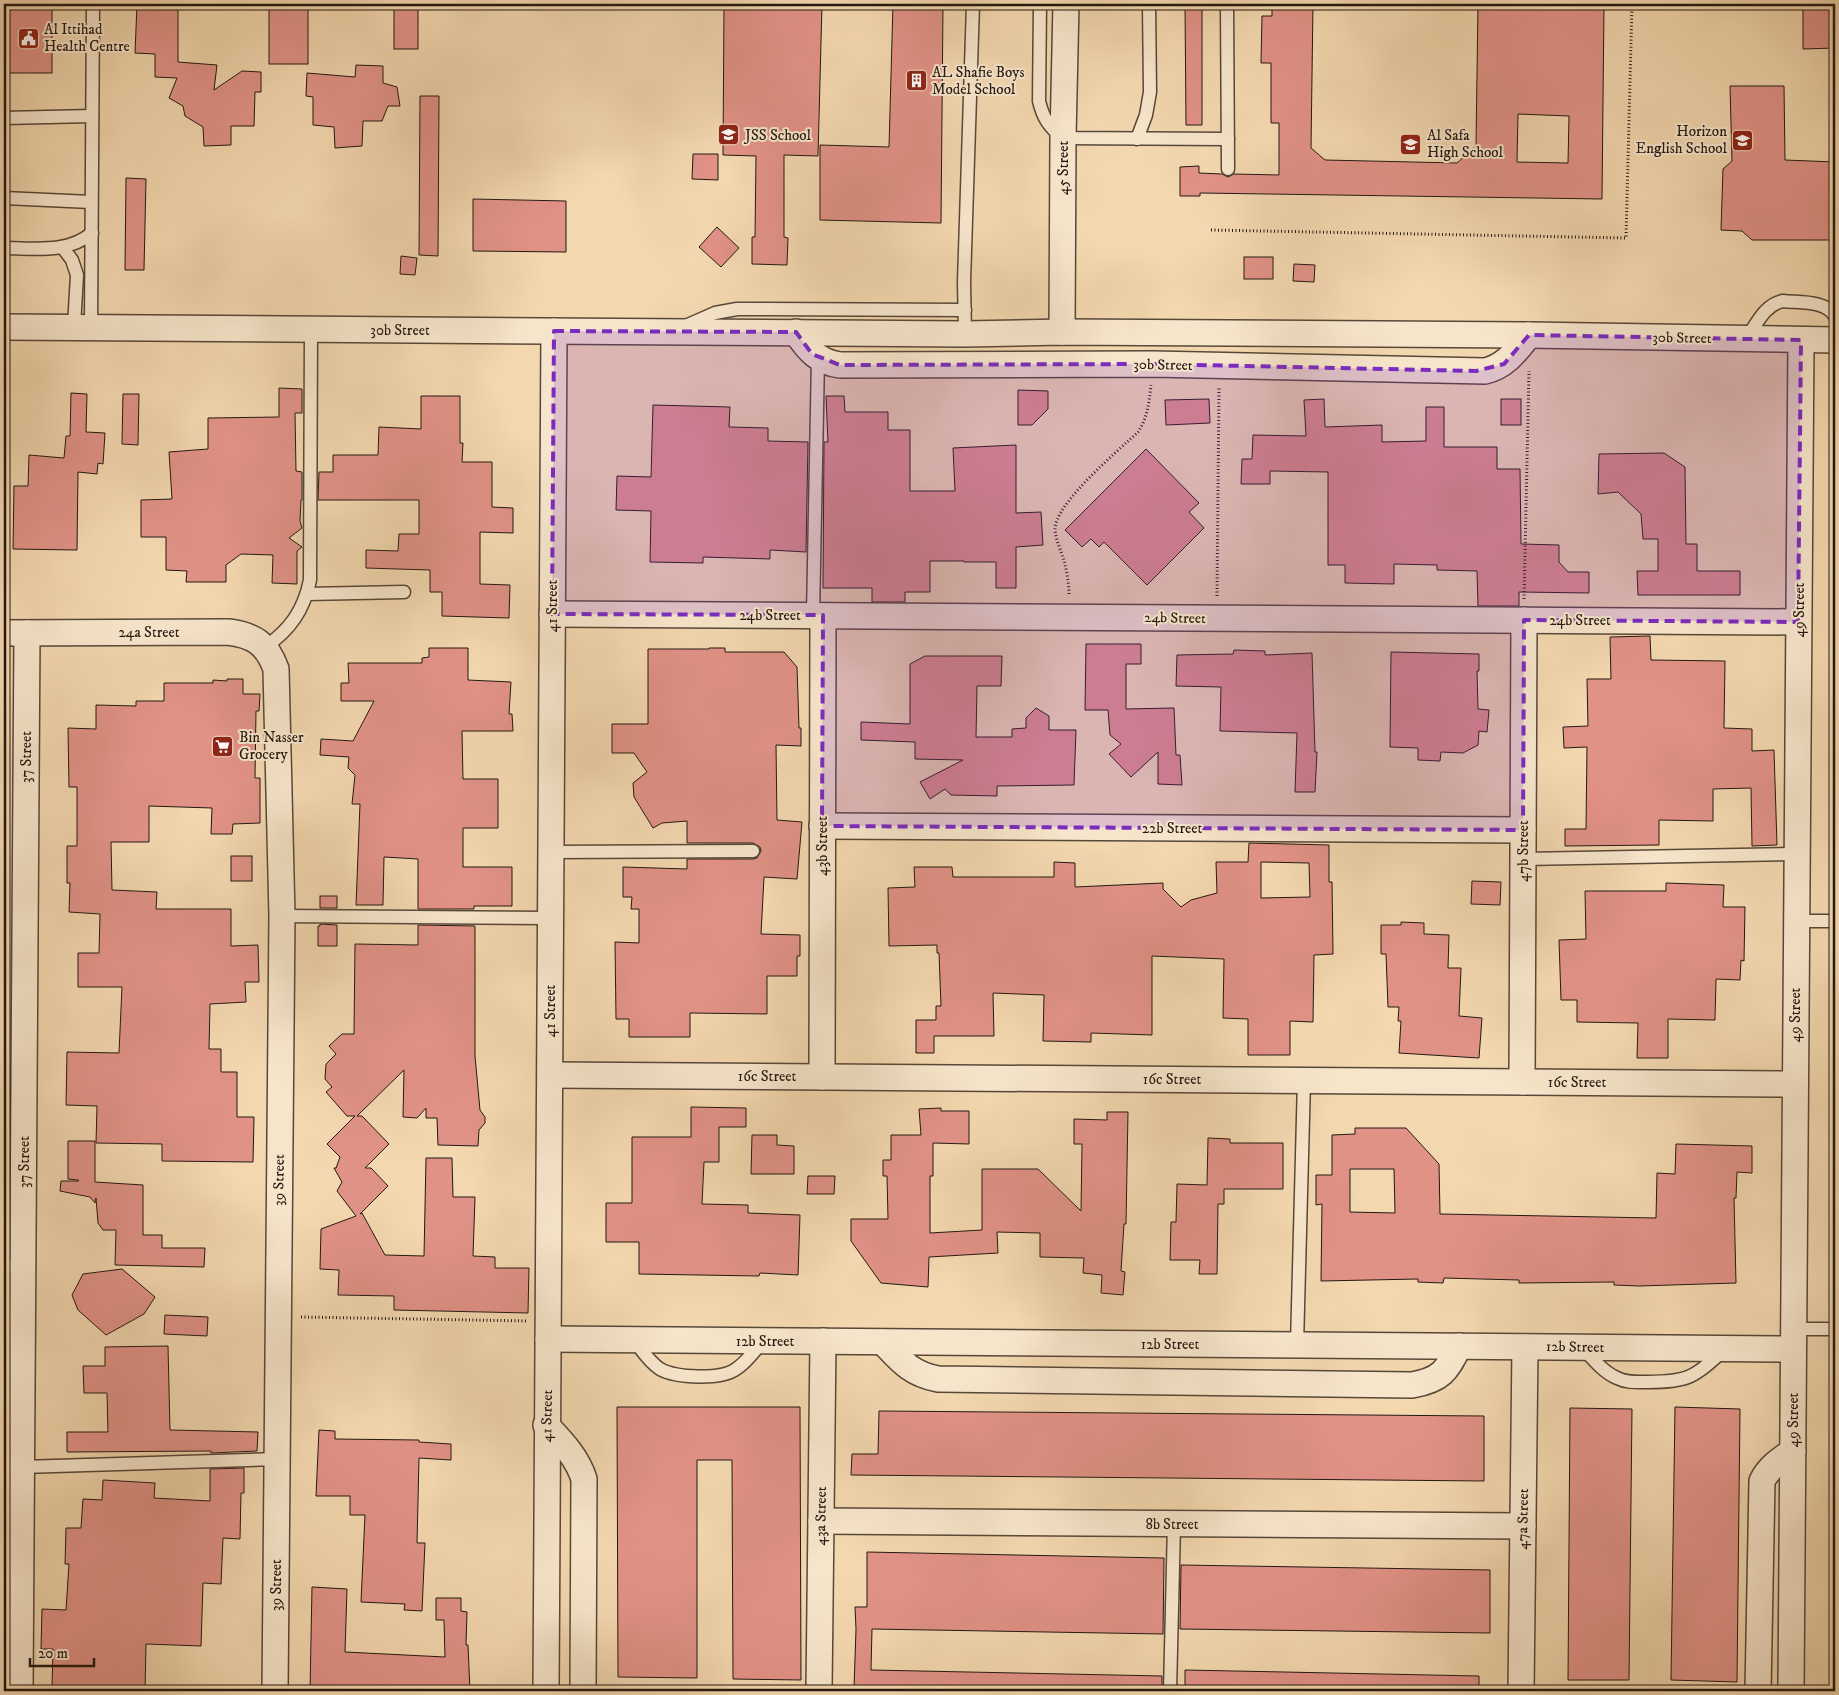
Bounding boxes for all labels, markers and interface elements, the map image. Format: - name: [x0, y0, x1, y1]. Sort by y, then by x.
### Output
- place label: Al Ittihad Health Centre: [44, 20, 130, 56]
- public building icon: Al Ittihad Health Centre: [16, 26, 40, 50]
- place label: AL Shafie Boys Model School: [932, 63, 1024, 99]
- building icon: AL Shafie Boys Model School: [904, 69, 928, 93]
- place label: Horizon English School: [1636, 122, 1727, 158]
- school or university icon: JSS School: [717, 123, 741, 147]
- place label: JSS School: [743, 126, 812, 145]
- place label: Al Safa High School: [1427, 126, 1504, 162]
- school or university icon: Horizon English School: [1731, 128, 1755, 152]
- school or university icon: Al Safa High School: [1399, 132, 1423, 156]
- street label: 45 Street: [1054, 140, 1073, 195]
- street label: 30b Street: [370, 321, 430, 340]
- street label: 30b Street: [1652, 328, 1712, 348]
- street label: 30b Street: [1133, 355, 1193, 375]
- street label: 41 Street: [543, 579, 562, 632]
- street label: 49 Street: [1790, 582, 1809, 637]
- street label: 24b Street: [739, 606, 801, 625]
- street label: 24b Street: [1144, 608, 1206, 628]
- street label: 24b Street: [1549, 611, 1611, 630]
- street label: 24a Street: [118, 623, 180, 642]
- place label: Bin Nasser Grocery: [239, 728, 304, 764]
- street label: 37 Street: [17, 731, 36, 783]
- supermarket icon: Bin Nasser Grocery: [211, 734, 235, 758]
- street label: 43b Street: [813, 816, 832, 876]
- street label: 22b Street: [1142, 819, 1202, 838]
- street label: 47b Street: [1514, 820, 1533, 882]
- street label: 41 Street: [541, 984, 560, 1037]
- street label: 49 Street: [1786, 987, 1805, 1042]
- street label: 16c Street: [738, 1067, 796, 1086]
- street label: 16c Street: [1143, 1070, 1201, 1089]
- street label: 16c Street: [1548, 1073, 1606, 1092]
- street label: 37 Street: [15, 1136, 34, 1188]
- street label: 39 Street: [269, 1154, 289, 1206]
- street label: 12b Street: [736, 1332, 794, 1351]
- street label: 12b Street: [1141, 1335, 1199, 1354]
- street label: 12b Street: [1546, 1337, 1605, 1357]
- street label: 41 Street: [537, 1389, 557, 1443]
- street label: 49 Street: [1784, 1392, 1803, 1447]
- street label: 43a Street: [811, 1486, 831, 1546]
- street label: 47a Street: [1513, 1488, 1533, 1550]
- street label: 8b Street: [1145, 1515, 1199, 1534]
- street label: 39 Street: [267, 1559, 286, 1611]
- scale bar: [30, 1635, 94, 1667]
- text: 20 m: [38, 1644, 68, 1663]

